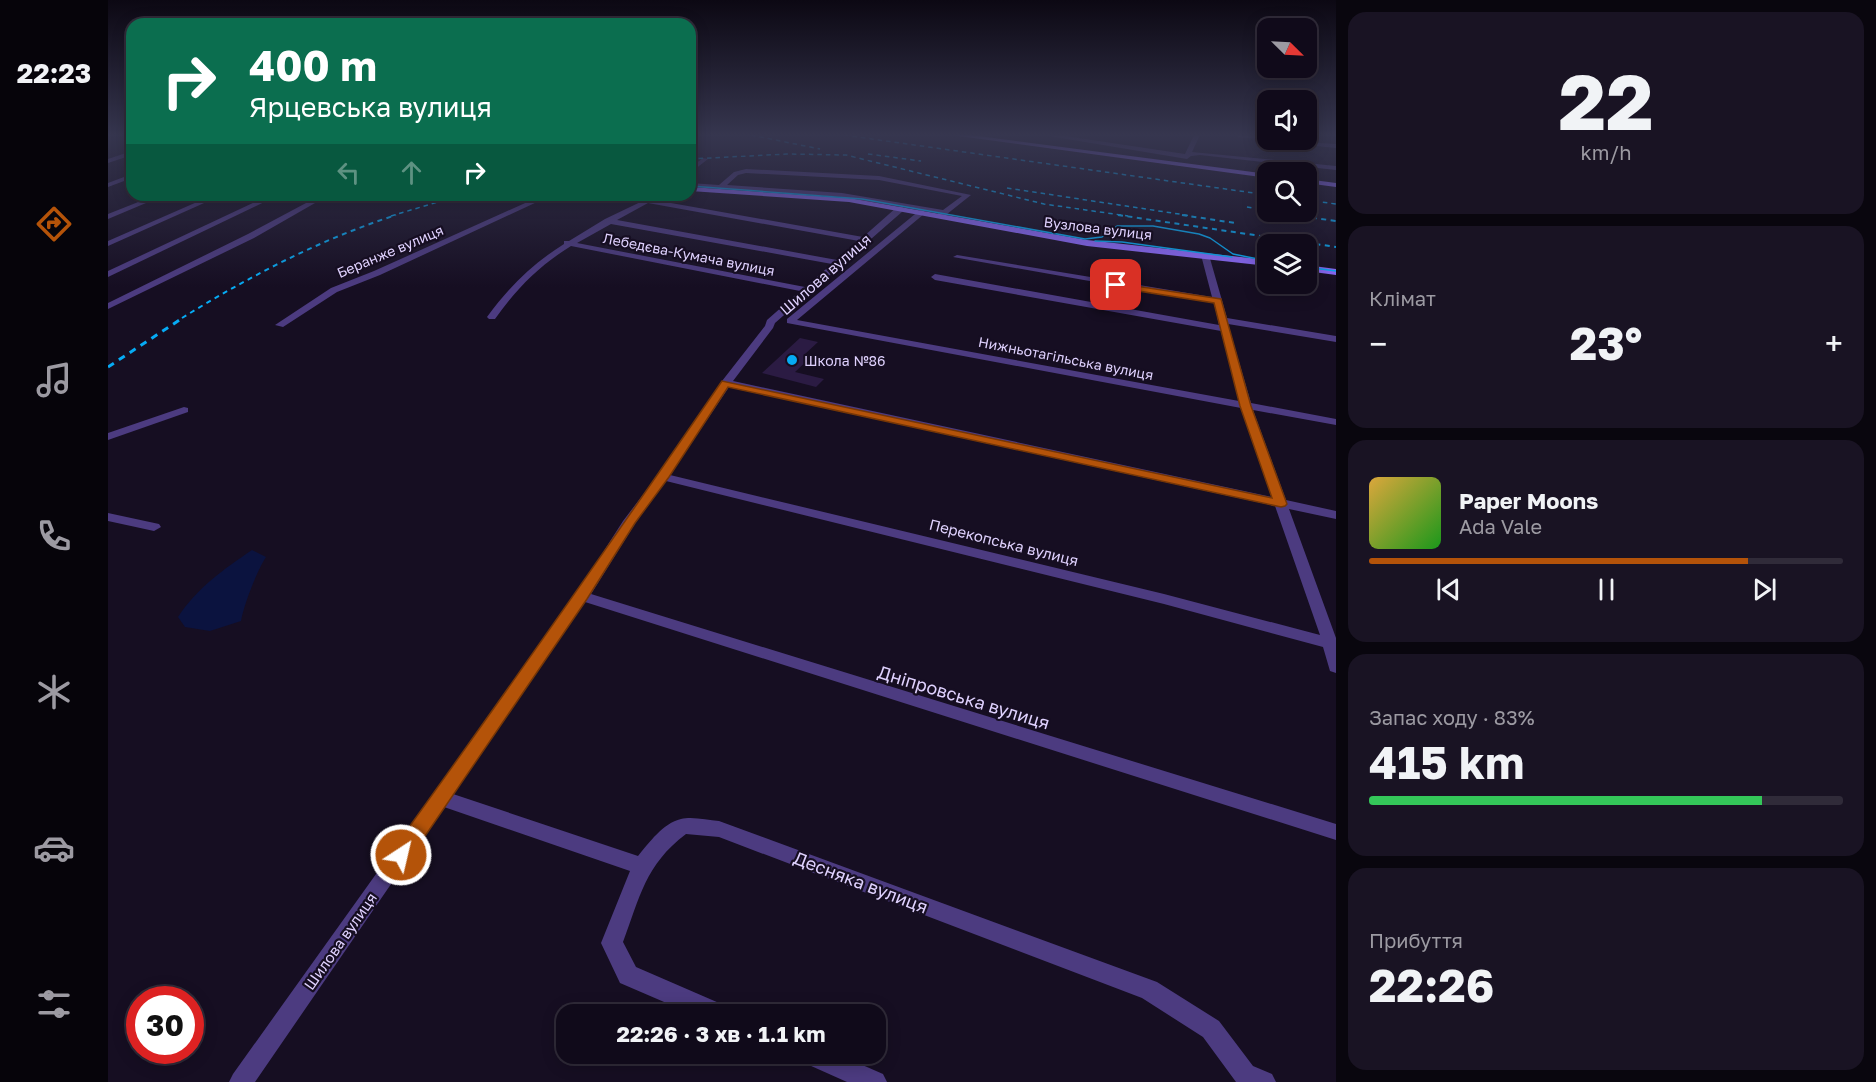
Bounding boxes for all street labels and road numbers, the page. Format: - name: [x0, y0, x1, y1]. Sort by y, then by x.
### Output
- street label: Вузлова вулиця: [1043, 213, 1153, 243]
- street label: Беранже вулиця: [334, 221, 446, 281]
- street label: Лебедєва-Кумача вулиця: [602, 229, 776, 279]
- street label: Шилова вулиця: [776, 230, 874, 318]
- street label: Нижньотагільська вулиця: [977, 333, 1155, 383]
- street label: Перекопська вулиця: [928, 515, 1080, 569]
- street label: Дніпровська вулиця: [875, 660, 1053, 734]
- street label: Десняка вулиця: [791, 846, 931, 918]
- street label: Шилова вулиця: [300, 889, 380, 993]

